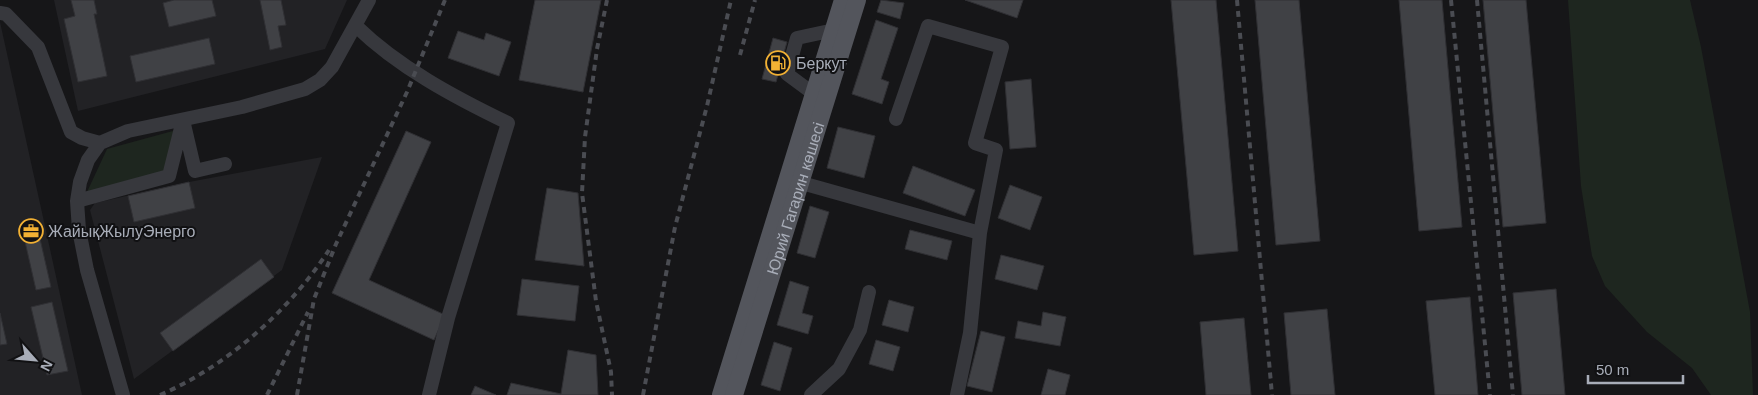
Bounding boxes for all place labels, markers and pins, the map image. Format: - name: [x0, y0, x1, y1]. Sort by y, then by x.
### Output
- fuel station icon: Беркут: [765, 50, 791, 76]
- place label: Беркут: [796, 55, 847, 72]
- office icon: ЖайықЖылуЭнерго: [18, 218, 44, 244]
- place label: ЖайықЖылуЭнерго: [48, 223, 196, 240]

